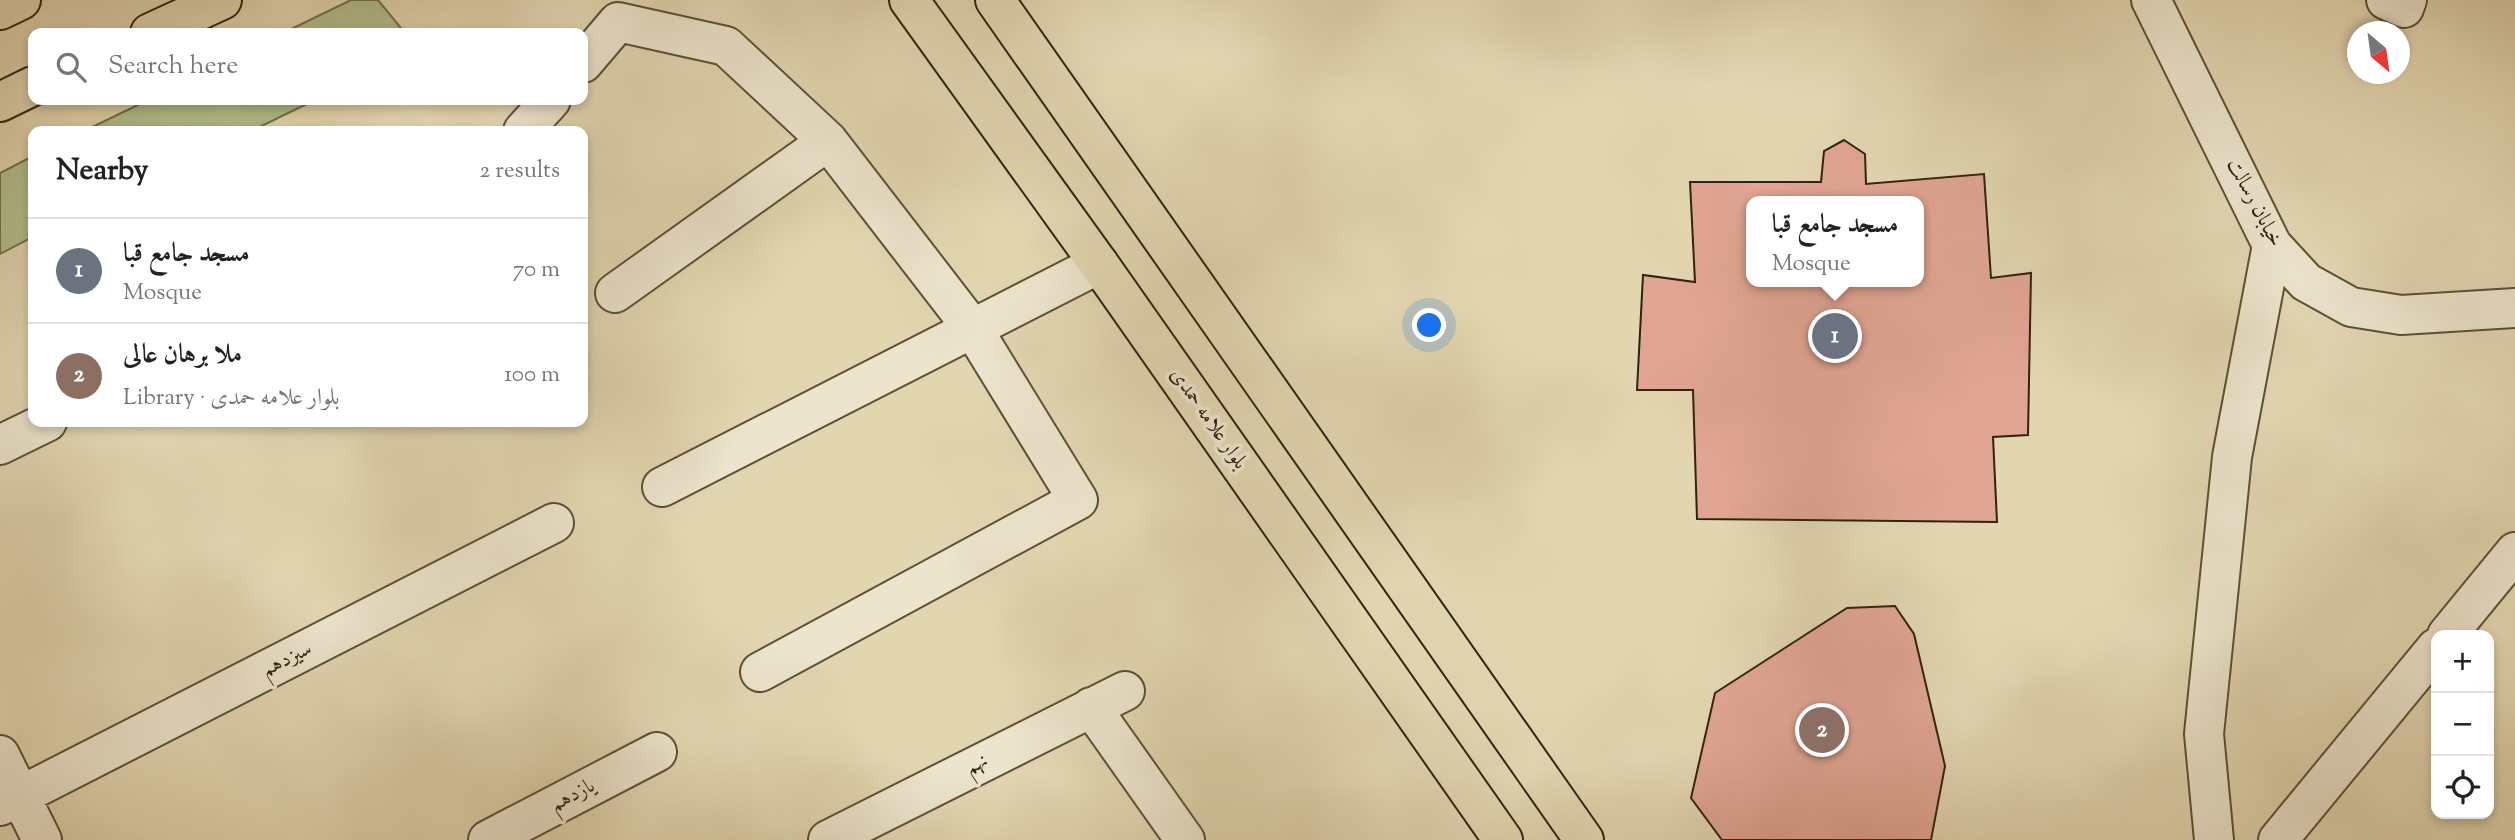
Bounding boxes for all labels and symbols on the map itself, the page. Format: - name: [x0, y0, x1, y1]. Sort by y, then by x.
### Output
- north arrow: [2347, 21, 2410, 84]
- street label: خیابان رسالت: [2218, 153, 2290, 253]
- your location: [1412, 308, 1446, 342]
- pin: 1: [1812, 310, 1858, 362]
- street label: بلوار علامه حمدی: [1162, 362, 1254, 476]
- street label: سیزدهم: [256, 635, 319, 688]
- pin: 2: [1799, 704, 1845, 756]
- street label: نهم: [960, 747, 995, 786]
- street label: یازدهم: [545, 771, 603, 823]

